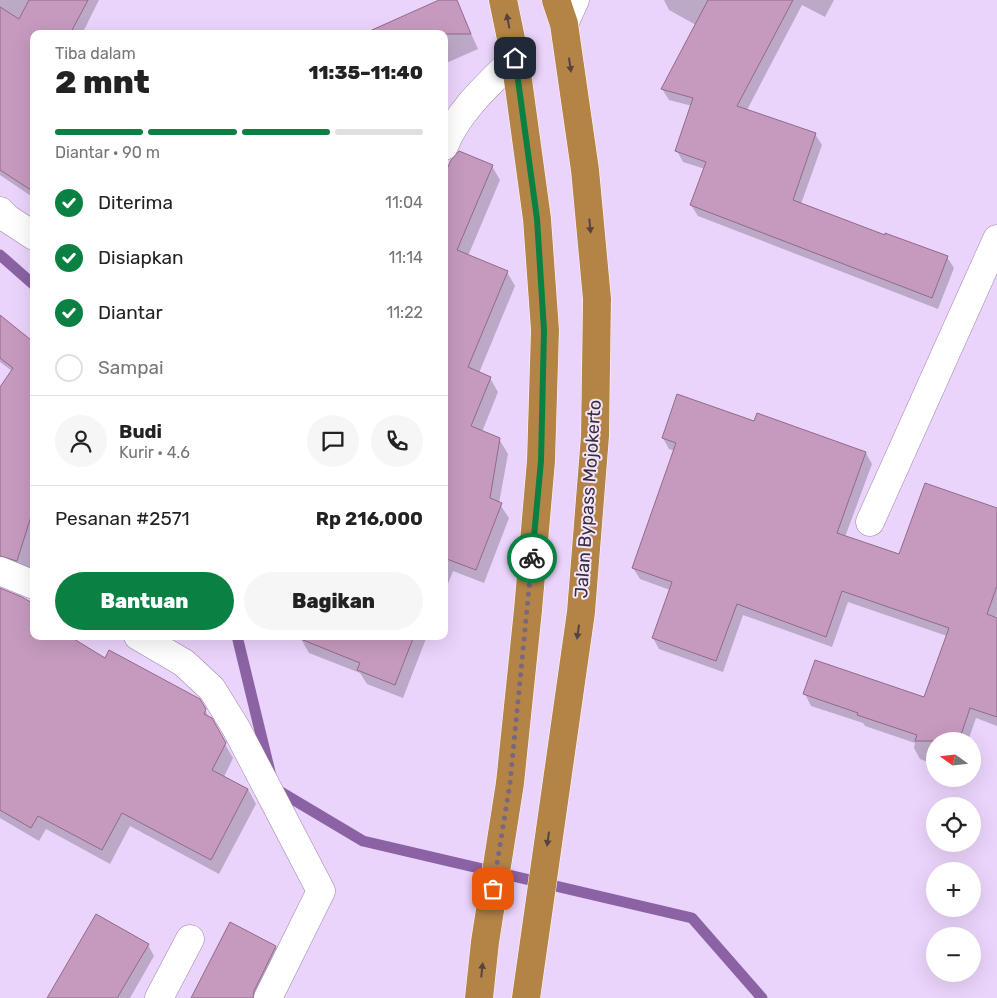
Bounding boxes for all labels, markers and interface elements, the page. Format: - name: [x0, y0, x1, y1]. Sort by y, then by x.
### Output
- one-way arrow: [503, 12, 511, 28]
- pin: [494, 37, 536, 79]
- text: Tiba dalam: [55, 44, 136, 63]
- icon: home: [501, 44, 529, 72]
- one-way arrow: [566, 57, 574, 73]
- text: 11:35–11:40: [309, 61, 423, 84]
- text: 2 mnt: [55, 63, 150, 101]
- text: Diantar · 90 m: [55, 143, 160, 162]
- icon: check: [55, 189, 83, 217]
- text: Diterima: [98, 191, 173, 214]
- text: 11:04: [385, 193, 423, 212]
- one-way arrow: [587, 218, 595, 234]
- icon: check: [55, 244, 83, 272]
- text: Disiapkan: [98, 246, 183, 269]
- text: 11:14: [388, 248, 423, 267]
- icon: check: [55, 299, 83, 327]
- text: Diantar: [98, 301, 163, 324]
- text: 11:22: [386, 303, 423, 322]
- text: Sampai: [98, 356, 164, 379]
- street label: Jalan Bypass Mojokerto: [570, 399, 606, 599]
- button: person: [55, 415, 107, 467]
- button: chat: [307, 415, 359, 467]
- button: phone: [371, 415, 423, 467]
- text: Budi: [119, 420, 162, 443]
- text: Kurir · 4.6: [119, 443, 190, 462]
- text: Pesanan #2571: [55, 507, 190, 530]
- text: Rp 216,000: [316, 507, 423, 530]
- courier: [507, 533, 557, 583]
- icon: bike: [518, 544, 546, 572]
- button: Bantuan: [55, 572, 234, 630]
- button: Bagikan: [244, 572, 423, 630]
- one-way arrow: [574, 625, 582, 641]
- north arrow: [926, 732, 981, 788]
- map controls: [926, 732, 981, 982]
- button: locate: [926, 797, 981, 852]
- one-way arrow: [543, 831, 551, 847]
- button: +: [926, 862, 981, 917]
- pin: [472, 868, 514, 910]
- icon: bag: [479, 875, 507, 903]
- button: −: [926, 927, 981, 982]
- one-way arrow: [478, 962, 486, 978]

